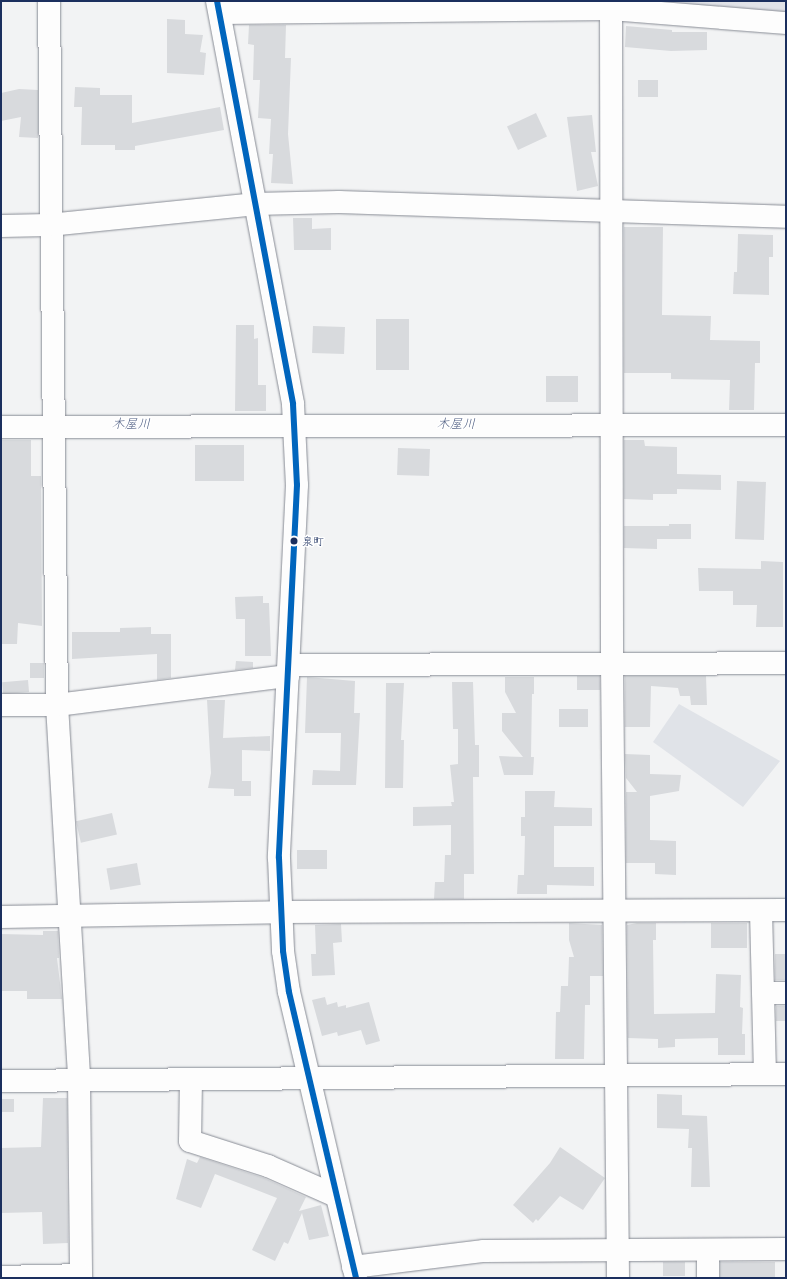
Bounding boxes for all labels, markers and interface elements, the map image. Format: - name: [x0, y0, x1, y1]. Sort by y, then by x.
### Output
- water label: 木屋川: [112, 416, 150, 432]
- water label: 木屋川: [437, 416, 475, 432]
- place label: 泉町: [302, 534, 324, 548]
- marker: 泉町: [289, 536, 299, 546]

